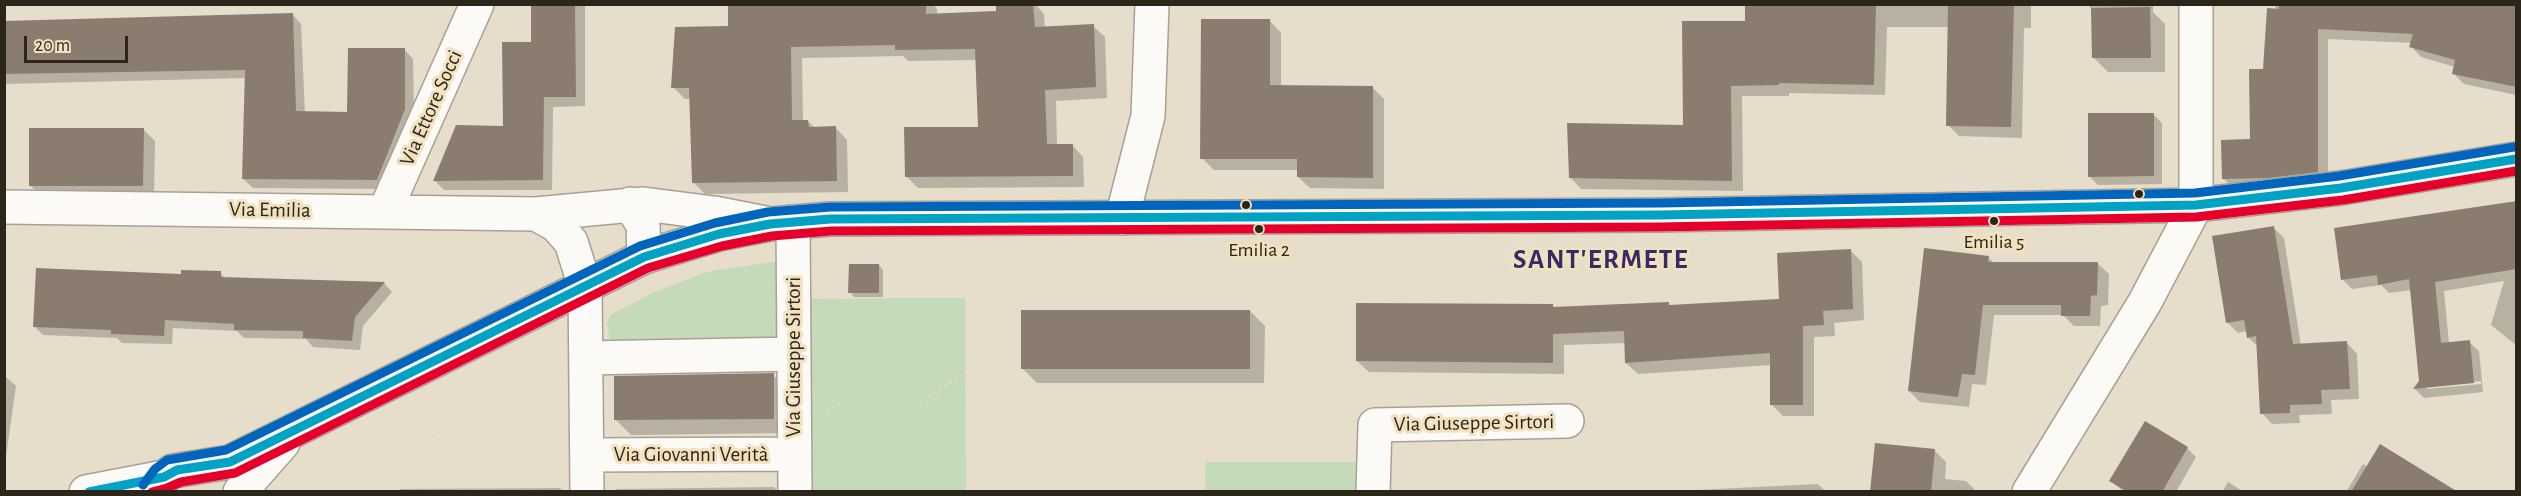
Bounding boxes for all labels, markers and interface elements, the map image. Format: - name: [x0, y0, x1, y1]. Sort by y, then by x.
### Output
- scale bar: [27, 24, 130, 62]
- text: 20 m: [35, 37, 70, 55]
- street label: Via Ettore Socci: [394, 46, 468, 170]
- unlabelled marker: [2133, 188, 2145, 200]
- street label: Via Emilia: [229, 197, 311, 223]
- unlabelled marker: [1240, 199, 1252, 211]
- marker: Emilia 5: [1988, 215, 2000, 227]
- marker: Emilia 2: [1253, 223, 1265, 235]
- place label: Emilia 5: [1964, 230, 2024, 254]
- place label: Emilia 2: [1228, 238, 1290, 262]
- district label: SANT'ERMETE: [1513, 244, 1689, 276]
- street label: Via Giuseppe Sirtori: [781, 277, 807, 437]
- street label: Via Giuseppe Sirtori: [1393, 409, 1555, 437]
- street label: Via Giovanni Verità: [614, 442, 768, 468]

